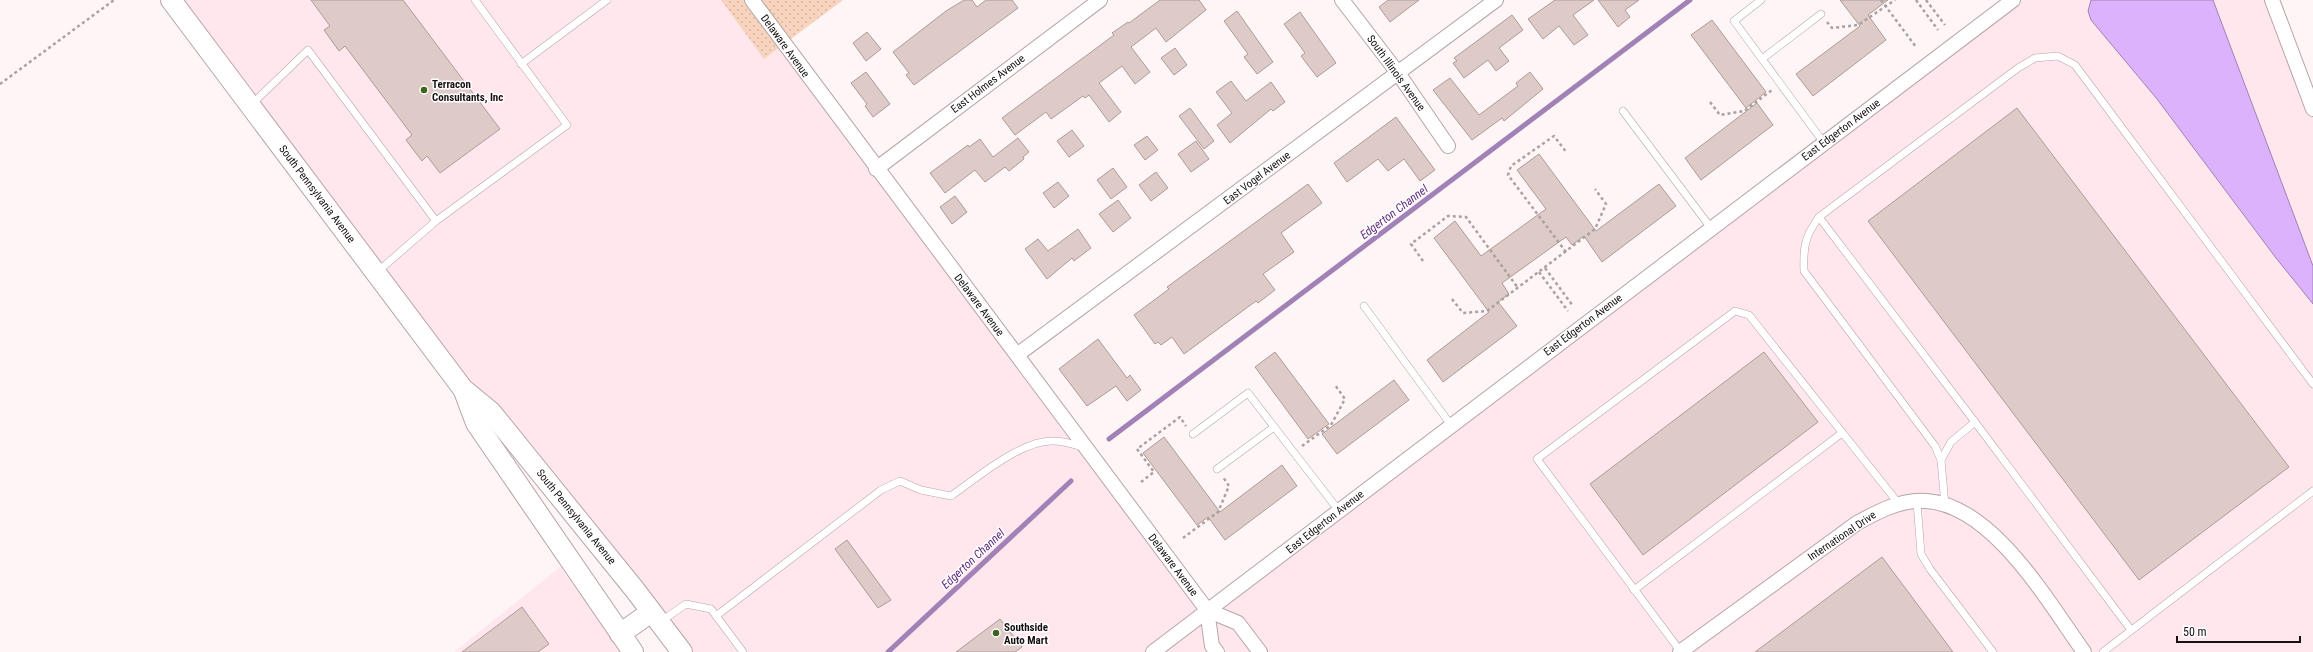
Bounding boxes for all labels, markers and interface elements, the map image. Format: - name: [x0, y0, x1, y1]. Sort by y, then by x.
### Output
- street label: Delaware Avenue: [758, 12, 812, 80]
- street label: South Illinois Avenue: [1364, 33, 1428, 113]
- street label: East Holmes Avenue: [949, 52, 1027, 116]
- place label: Terracon Consultants, Inc: [432, 78, 503, 104]
- marker: Terracon Consultants, Inc: [419, 85, 429, 95]
- street label: East Edgerton Avenue: [1799, 96, 1883, 164]
- street label: South Pennsylvania Avenue: [276, 143, 358, 245]
- street label: East Vogel Avenue: [1221, 149, 1293, 207]
- water label: Edgerton Channel: [1357, 182, 1431, 242]
- street label: Delaware Avenue: [951, 271, 1007, 339]
- street label: East Edgerton Avenue: [1541, 291, 1625, 359]
- street label: South Pennsylvania Avenue: [534, 467, 618, 567]
- street label: East Edgerton Avenue: [1284, 488, 1366, 556]
- street label: International Drive: [1805, 508, 1879, 564]
- water label: Edgerton Channel: [939, 526, 1008, 592]
- street label: Delaware Avenue: [1145, 531, 1201, 599]
- scale bar: [2177, 618, 2300, 644]
- place label: Southside Auto Mart: [1004, 621, 1049, 647]
- text: 50 m: [2183, 625, 2207, 639]
- marker: Southside Auto Mart: [991, 628, 1001, 638]

